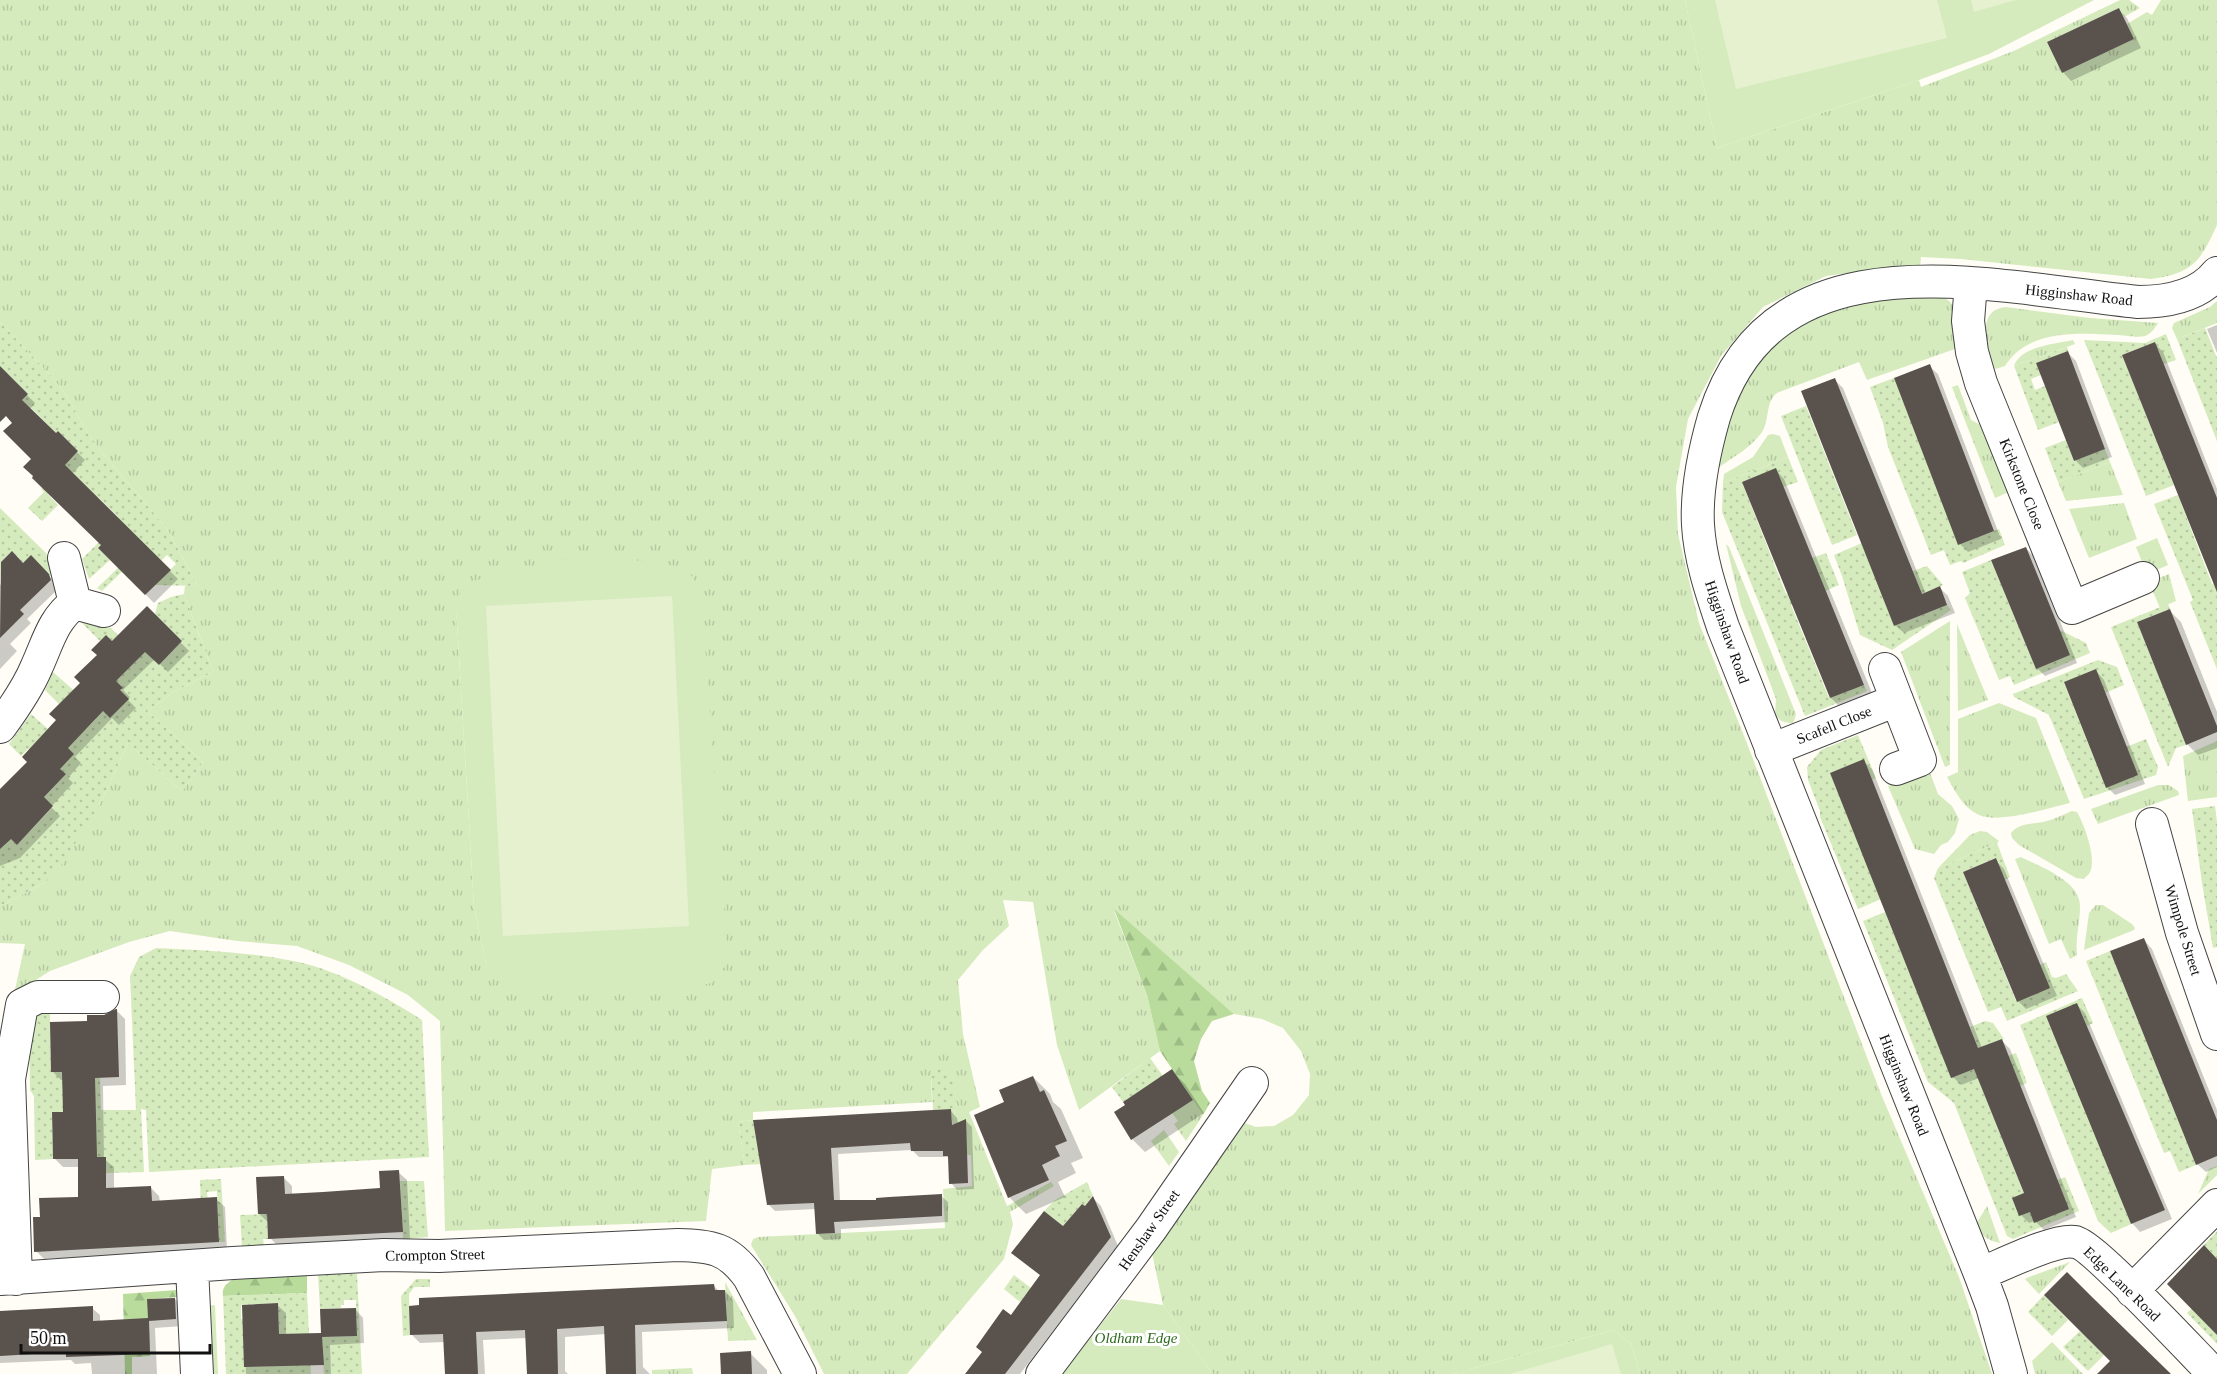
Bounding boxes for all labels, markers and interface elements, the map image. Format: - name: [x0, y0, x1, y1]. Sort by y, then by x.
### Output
- street label: Higginshaw Road: [2024, 281, 2134, 309]
- street label: Kirkstone Close: [1996, 436, 2048, 532]
- street label: Higginshaw Road: [1702, 578, 1752, 686]
- street label: Scafell Close: [1794, 703, 1874, 747]
- street label: Wimpole Street: [2162, 883, 2205, 978]
- street label: Higginshaw Road: [1876, 1032, 1932, 1138]
- street label: Henshaw Street: [1115, 1186, 1183, 1273]
- street label: Edge Lane Road: [2080, 1244, 2164, 1325]
- street label: Crompton Street: [385, 1246, 486, 1264]
- scale bar: [21, 1317, 210, 1355]
- text: 50 m: [30, 1328, 67, 1348]
- park label: Oldham Edge: [1095, 1330, 1178, 1346]

